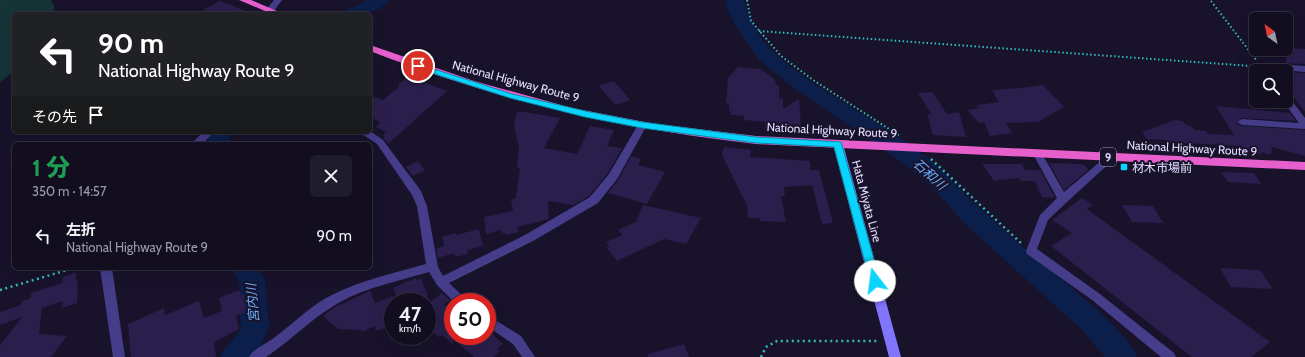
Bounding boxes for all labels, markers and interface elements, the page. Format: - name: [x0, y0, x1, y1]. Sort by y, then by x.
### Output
- north arrow: [1249, 12, 1293, 56]
- map controls: [1249, 12, 1293, 108]
- text: 90 m: [98, 26, 164, 60]
- icon: left: [32, 28, 84, 80]
- pin: [401, 49, 435, 83]
- icon: arrive: [407, 55, 429, 77]
- street label: National Highway Route 9: [451, 57, 581, 105]
- text: National Highway Route 9: [98, 60, 294, 82]
- button: search: [1249, 64, 1293, 108]
- icon: arrive: [85, 104, 107, 126]
- text: その先: [32, 108, 77, 126]
- street label: National Highway Route 9: [766, 119, 898, 141]
- street label: National Highway Route 9: [1126, 137, 1258, 159]
- road number: 9: [1100, 148, 1116, 166]
- text: 1 分: [32, 153, 70, 182]
- button: close: [310, 155, 352, 197]
- water label: 石和川: [910, 155, 951, 194]
- street label: Hata Miyata Line: [849, 158, 885, 244]
- place label: 材木市場前: [1132, 160, 1192, 175]
- marker: 材木市場前: [1119, 162, 1129, 172]
- text: 350 m · 14:57: [32, 183, 106, 199]
- text: 左折: [66, 221, 96, 239]
- icon: left: [32, 225, 54, 247]
- text: 90 m: [316, 227, 352, 245]
- text: National Highway Route 9: [66, 239, 208, 255]
- position arrow: [854, 260, 896, 302]
- water label: 宮内川: [242, 281, 262, 323]
- speed limit sign: 50: [444, 293, 496, 345]
- text: 47: [399, 302, 421, 326]
- text: km/h: [399, 322, 421, 335]

